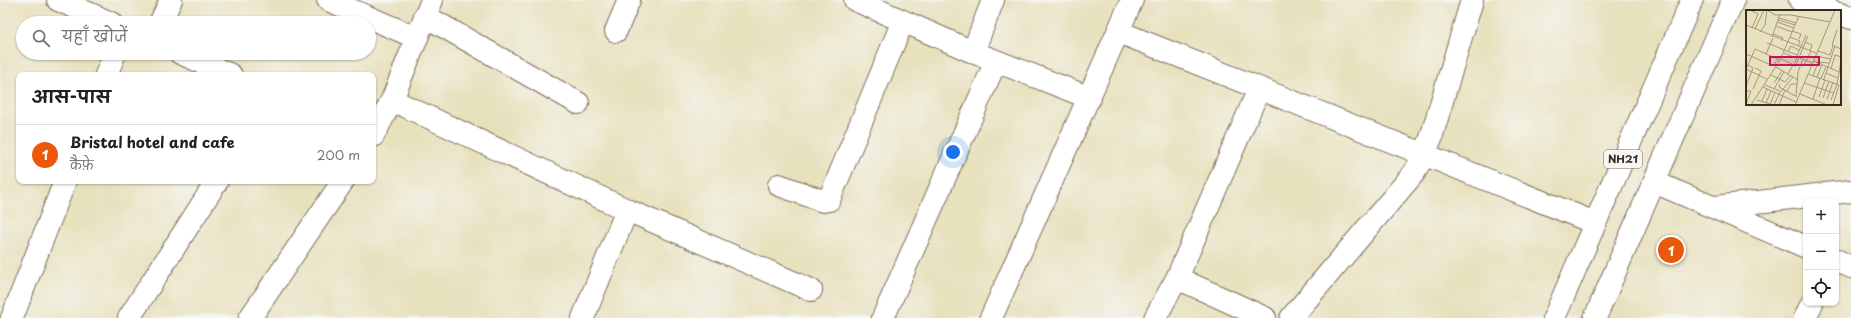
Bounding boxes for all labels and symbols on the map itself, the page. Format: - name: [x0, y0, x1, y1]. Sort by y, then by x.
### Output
- inset map: [1746, 10, 1841, 105]
- your location: [943, 142, 963, 162]
- road number: NH21: [1604, 150, 1642, 168]
- pin: 1: [1658, 235, 1684, 265]

